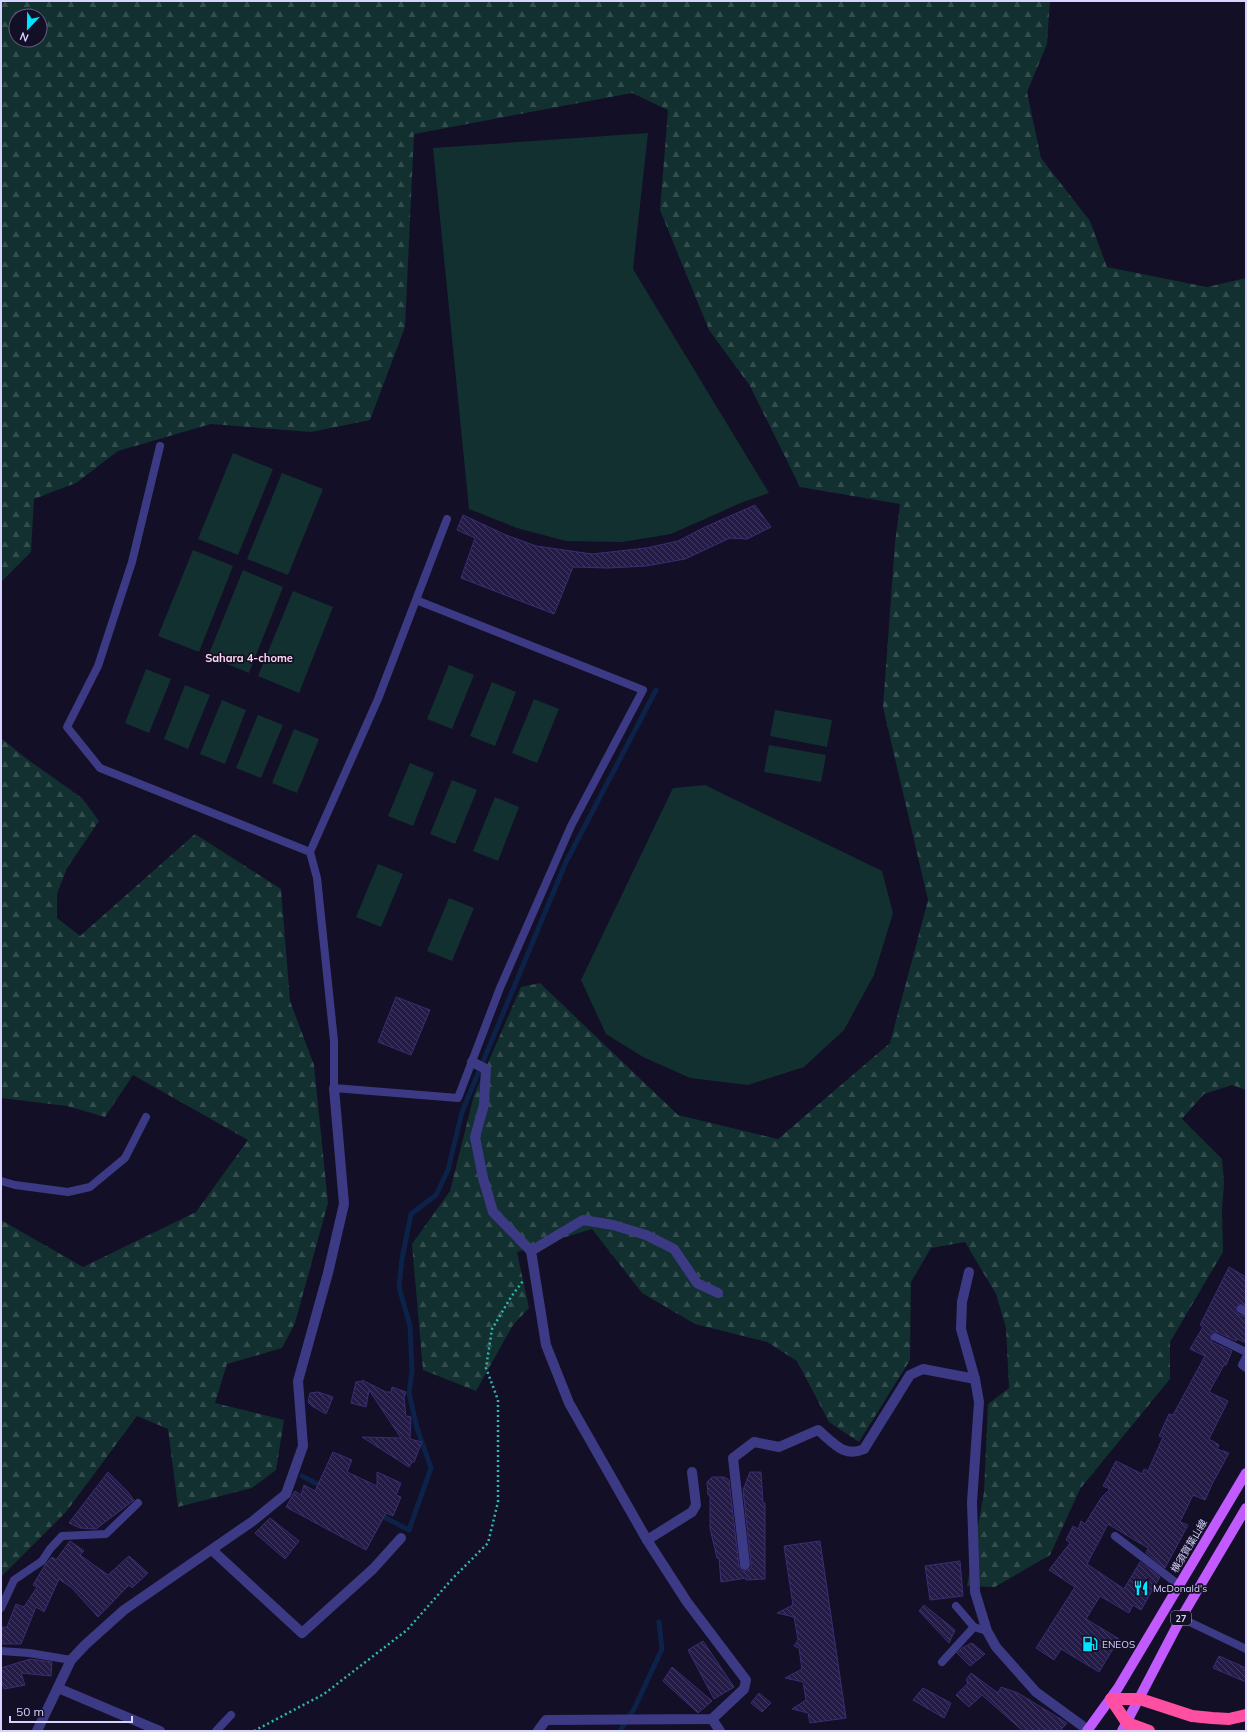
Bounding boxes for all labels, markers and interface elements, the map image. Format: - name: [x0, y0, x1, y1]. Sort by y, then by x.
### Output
- north arrow: [8, 8, 48, 48]
- text: N: [18, 29, 31, 45]
- district label: Sahara 4-chome: [205, 651, 293, 665]
- street label: 横須賀葉山線: [1168, 1517, 1210, 1575]
- restaurant icon: McDonald's: [1132, 1579, 1150, 1597]
- place label: McDonald's: [1153, 1582, 1207, 1595]
- road number: 27: [1171, 1611, 1191, 1625]
- fuel station icon: ENEOS: [1081, 1635, 1099, 1653]
- place label: ENEOS: [1102, 1638, 1135, 1651]
- scale bar: [10, 1698, 132, 1724]
- text: 50 m: [16, 1704, 44, 1719]

